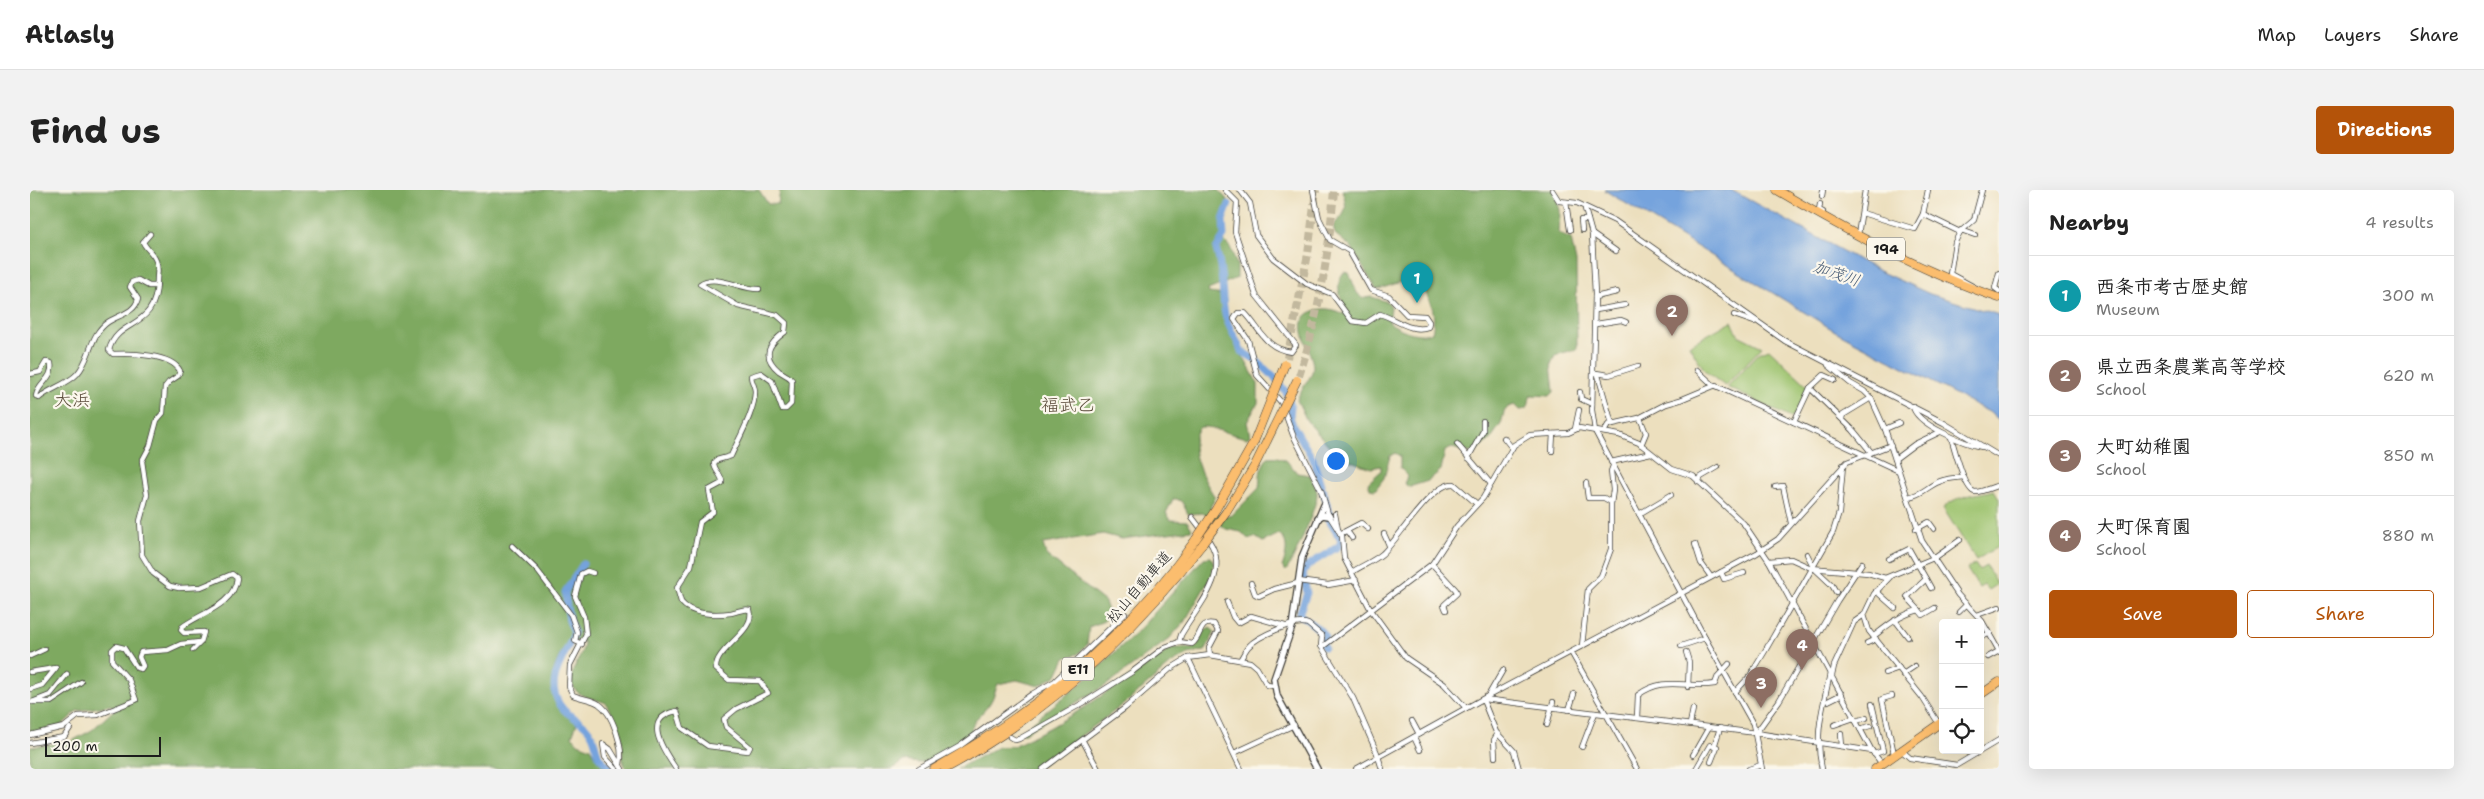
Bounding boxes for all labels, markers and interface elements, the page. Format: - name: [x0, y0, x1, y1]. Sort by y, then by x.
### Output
- text: Atlasly: [25, 19, 115, 51]
- text: Map: [2258, 23, 2296, 47]
- text: Layers: [2324, 23, 2381, 47]
- text: Share: [2409, 23, 2459, 47]
- button: Directions: [2316, 106, 2454, 154]
- text: Find us: [30, 107, 161, 154]
- text: Nearby: [2049, 209, 2129, 237]
- text: 4 results: [2365, 212, 2434, 233]
- road number: 194: [1867, 238, 1905, 260]
- water label: 加茂川: [1811, 256, 1863, 291]
- pin: 1: [1401, 262, 1433, 303]
- text: 西条市考古歴史館: [2096, 274, 2248, 299]
- text: 1: [2061, 285, 2069, 306]
- text: 300 m: [2382, 285, 2434, 306]
- pin: 2: [1656, 295, 1688, 336]
- text: Museum: [2096, 299, 2160, 320]
- text: 県立西条農業高等学校: [2096, 354, 2286, 379]
- text: 2: [2059, 365, 2071, 386]
- text: 620 m: [2383, 365, 2434, 386]
- text: School: [2096, 379, 2146, 400]
- district label: 大浜: [54, 388, 90, 412]
- district label: 福武乙: [1041, 393, 1095, 417]
- text: 大町幼稚園: [2096, 434, 2191, 459]
- text: 3: [2059, 445, 2071, 466]
- text: 850 m: [2383, 445, 2434, 466]
- your location: [1323, 448, 1349, 474]
- text: School: [2096, 459, 2146, 480]
- text: 大町保育園: [2096, 514, 2191, 539]
- text: 4: [2059, 525, 2071, 546]
- text: 880 m: [2382, 525, 2434, 546]
- text: School: [2096, 539, 2146, 560]
- street label: 松山自動車道: [1102, 546, 1176, 628]
- button: Save: [2049, 590, 2237, 638]
- button: Share: [2247, 590, 2434, 638]
- map controls: [1939, 619, 1984, 754]
- button: +: [1939, 619, 1984, 664]
- pin: 4: [1786, 629, 1818, 670]
- road number: E11: [1062, 658, 1094, 680]
- button: −: [1939, 664, 1984, 709]
- pin: 3: [1745, 667, 1777, 708]
- button: locate: [1939, 709, 1984, 754]
- scale bar: [45, 734, 161, 757]
- text: 200 m: [52, 737, 98, 755]

